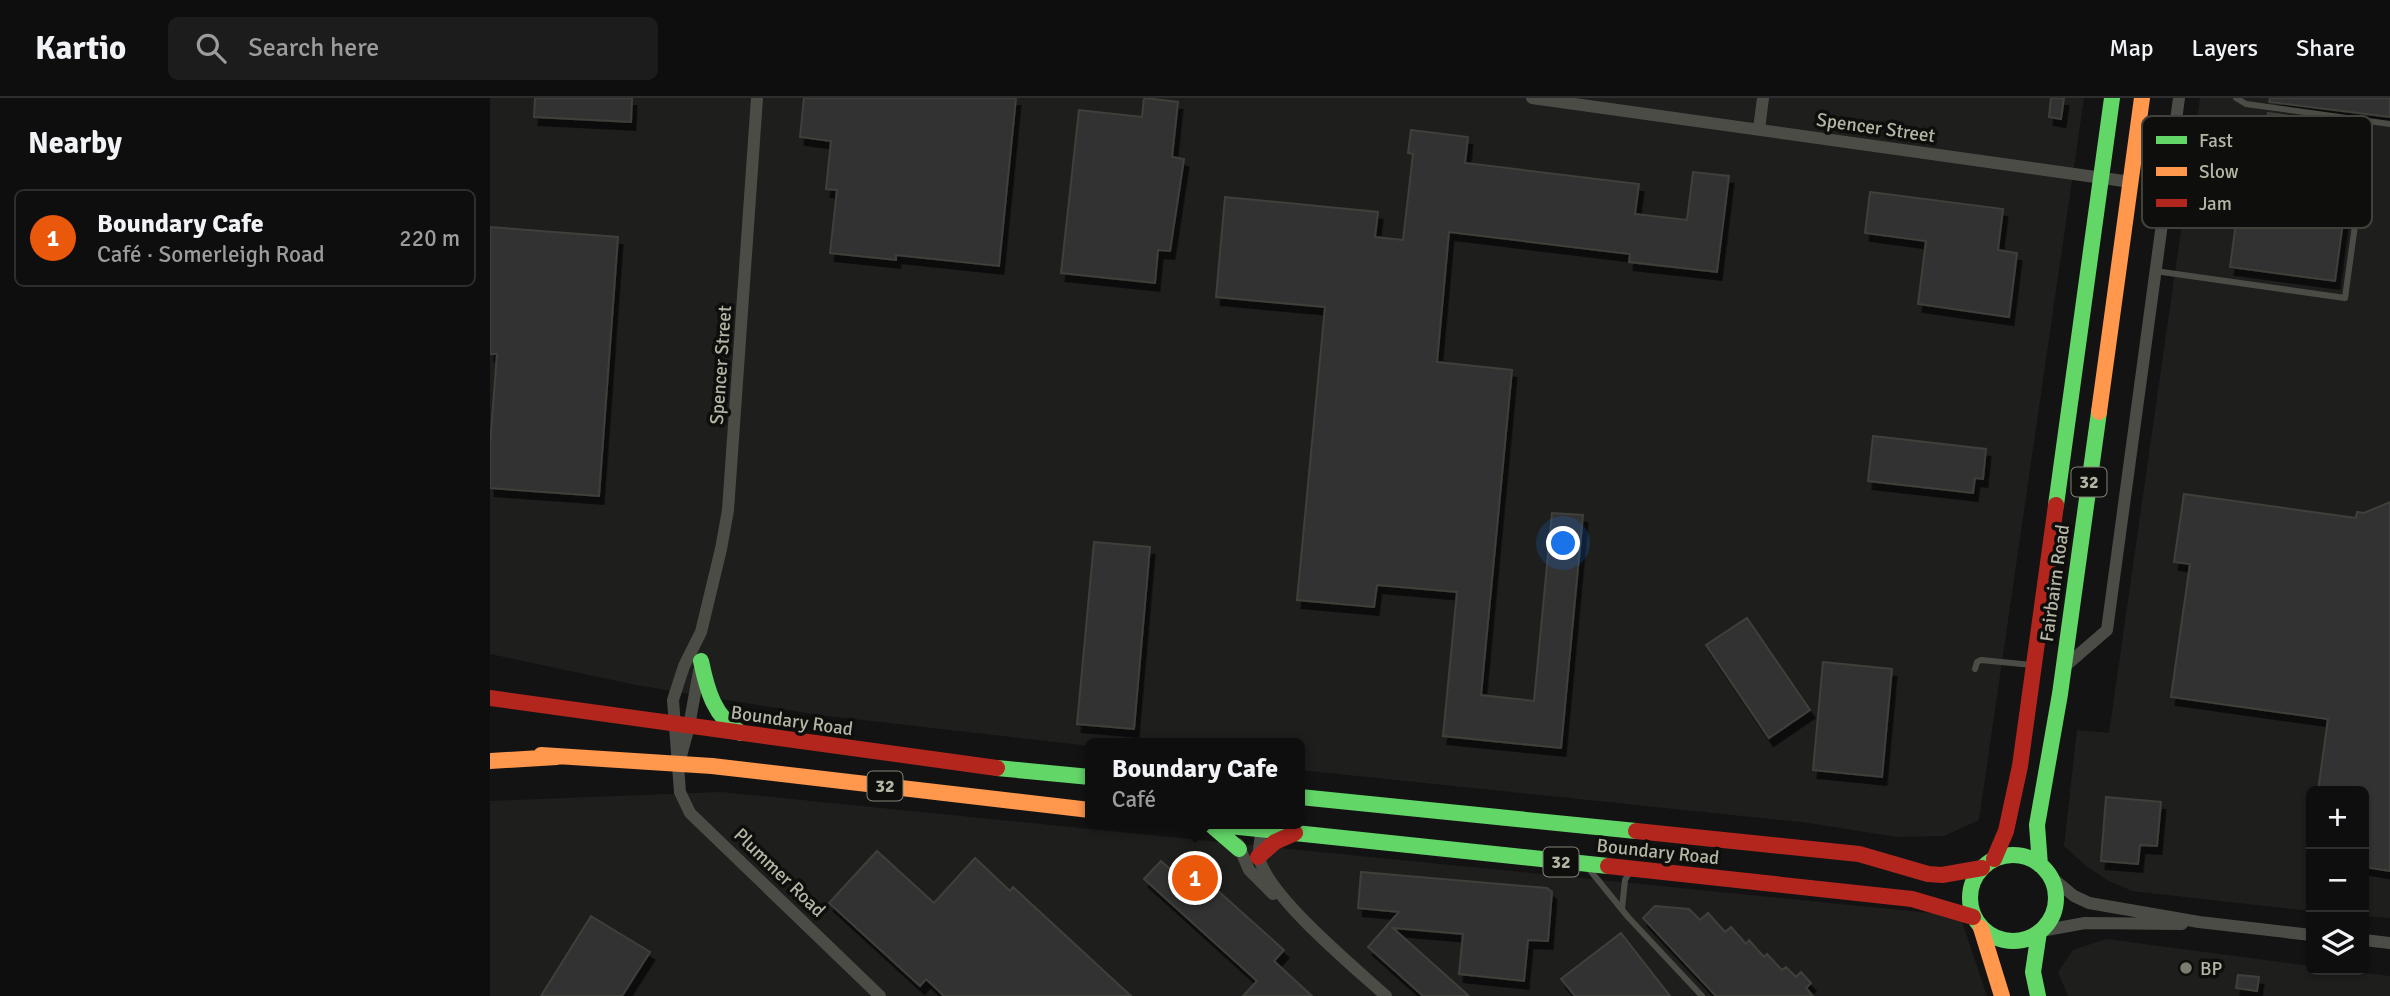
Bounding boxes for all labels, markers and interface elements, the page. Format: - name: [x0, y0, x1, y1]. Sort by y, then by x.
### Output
- search box: [168, 17, 658, 80]
- text: Kartio: [35, 28, 126, 69]
- icon: search: [192, 29, 230, 67]
- text: Search here: [248, 32, 379, 64]
- text: Map: [2109, 33, 2154, 63]
- text: Layers: [2192, 33, 2258, 63]
- text: Share: [2296, 33, 2355, 63]
- street label: Spencer Street: [1815, 108, 1937, 148]
- legend: [2142, 116, 2372, 228]
- text: Nearby: [28, 125, 122, 162]
- text: Fast: [2199, 129, 2233, 153]
- text: Slow: [2199, 160, 2239, 184]
- text: Jam: [2199, 192, 2232, 216]
- text: Boundary Cafe: [97, 208, 264, 240]
- text: 1: [47, 224, 59, 253]
- text: 220 m: [399, 224, 460, 253]
- text: Café · Somerleigh Road: [97, 240, 325, 269]
- street label: Spencer Street: [705, 304, 737, 426]
- road number: 32: [2072, 468, 2106, 496]
- street label: Fairbairn Road: [2035, 523, 2075, 643]
- your location: [1546, 526, 1580, 560]
- street label: Boundary Road: [729, 701, 854, 741]
- popup: [1085, 738, 1305, 829]
- text: Boundary Cafe: [1112, 753, 1278, 785]
- road number: 32: [868, 772, 902, 800]
- text: Café: [1112, 785, 1156, 814]
- map controls: [2306, 786, 2369, 975]
- button: +: [2306, 786, 2369, 849]
- street label: Plummer Road: [728, 823, 830, 922]
- street label: Boundary Road: [1595, 834, 1720, 870]
- road number: 32: [1544, 848, 1578, 876]
- button: −: [2306, 849, 2369, 912]
- pin: 1: [1172, 852, 1218, 904]
- button: layers: [2306, 912, 2369, 975]
- place label: BP: [2200, 957, 2222, 981]
- marker: BP: [2178, 960, 2194, 976]

